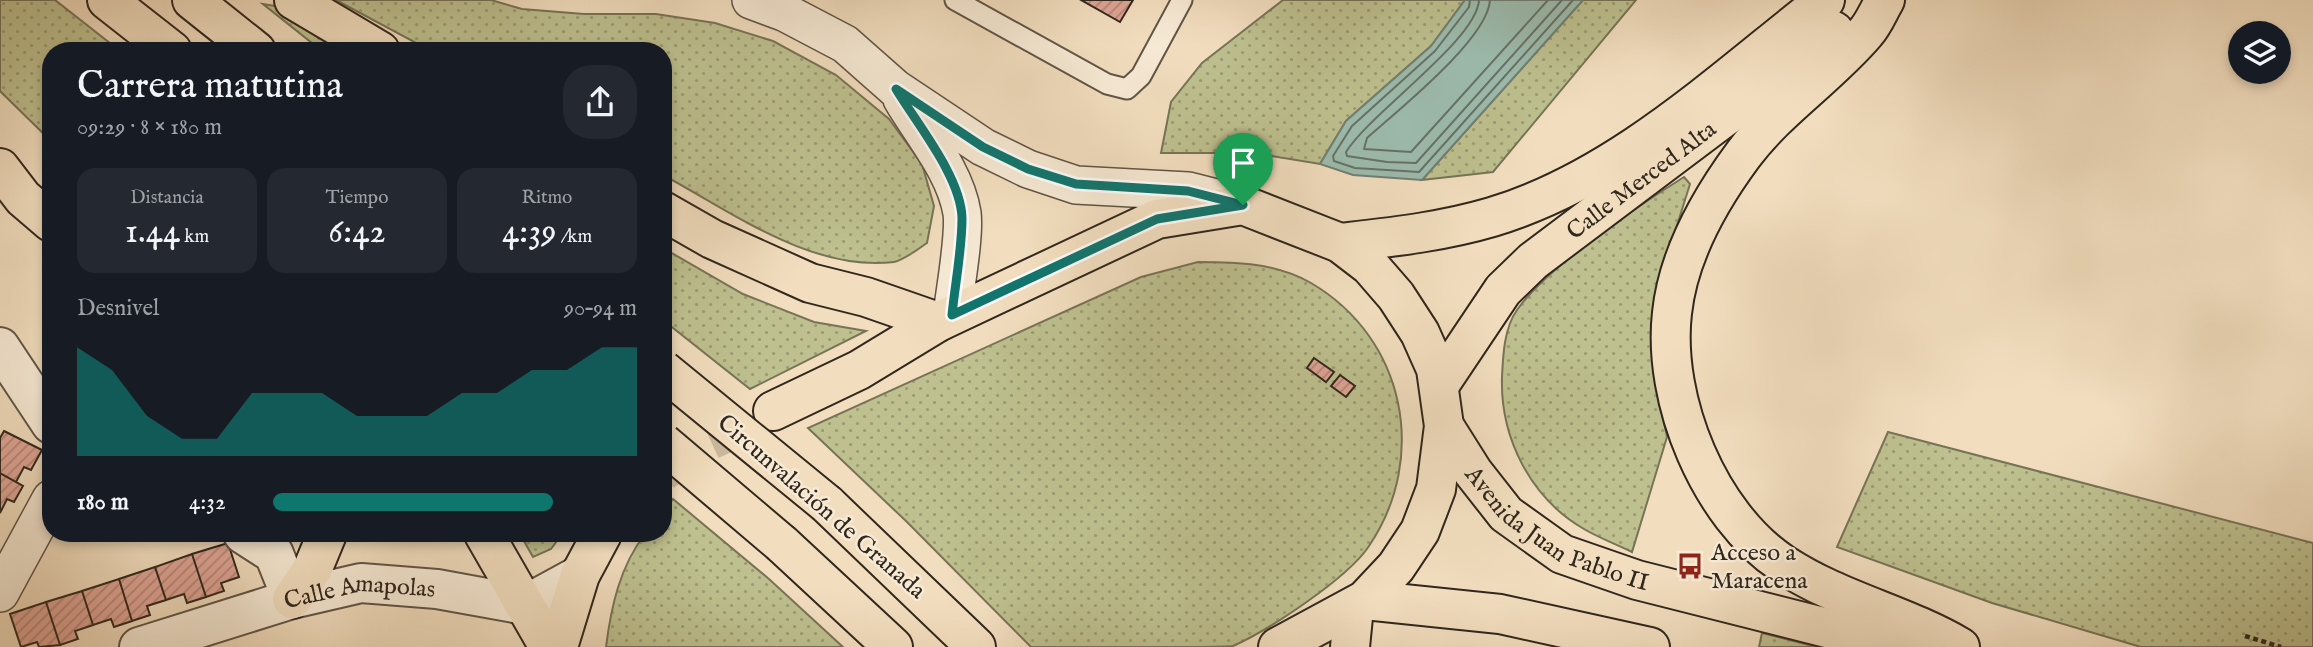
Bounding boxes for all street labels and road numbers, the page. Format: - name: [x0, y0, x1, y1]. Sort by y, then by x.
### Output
- street label: Calle Merced Alta: [1561, 114, 1724, 247]
- street label: Circunvalación de Granada: [710, 408, 932, 607]
- street label: Avenida Juan Pablo II: [1457, 460, 1652, 599]
- street label: Calle Amapolas: [281, 569, 436, 617]

